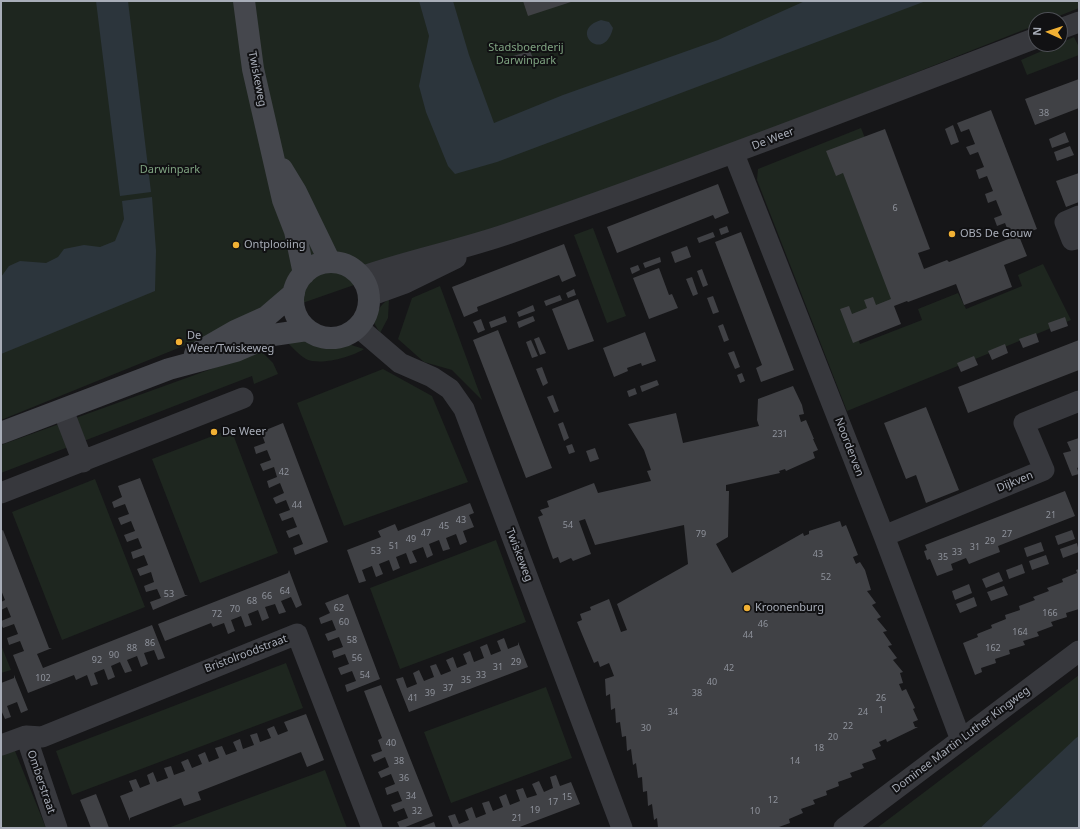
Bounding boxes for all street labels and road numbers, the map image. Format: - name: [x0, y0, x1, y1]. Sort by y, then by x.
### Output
- street label: Twiskeweg: [245, 50, 269, 108]
- street label: De Weer: [750, 125, 796, 153]
- street label: Noorderven: [832, 416, 866, 478]
- street label: Dijkven: [995, 469, 1035, 495]
- street label: Twiskeweg: [503, 526, 535, 584]
- street label: Bristolroodstraat: [203, 632, 289, 676]
- street label: Dominee Martin Luther Kingweg: [890, 684, 1032, 796]
- street label: Omberstraat: [24, 749, 58, 815]

